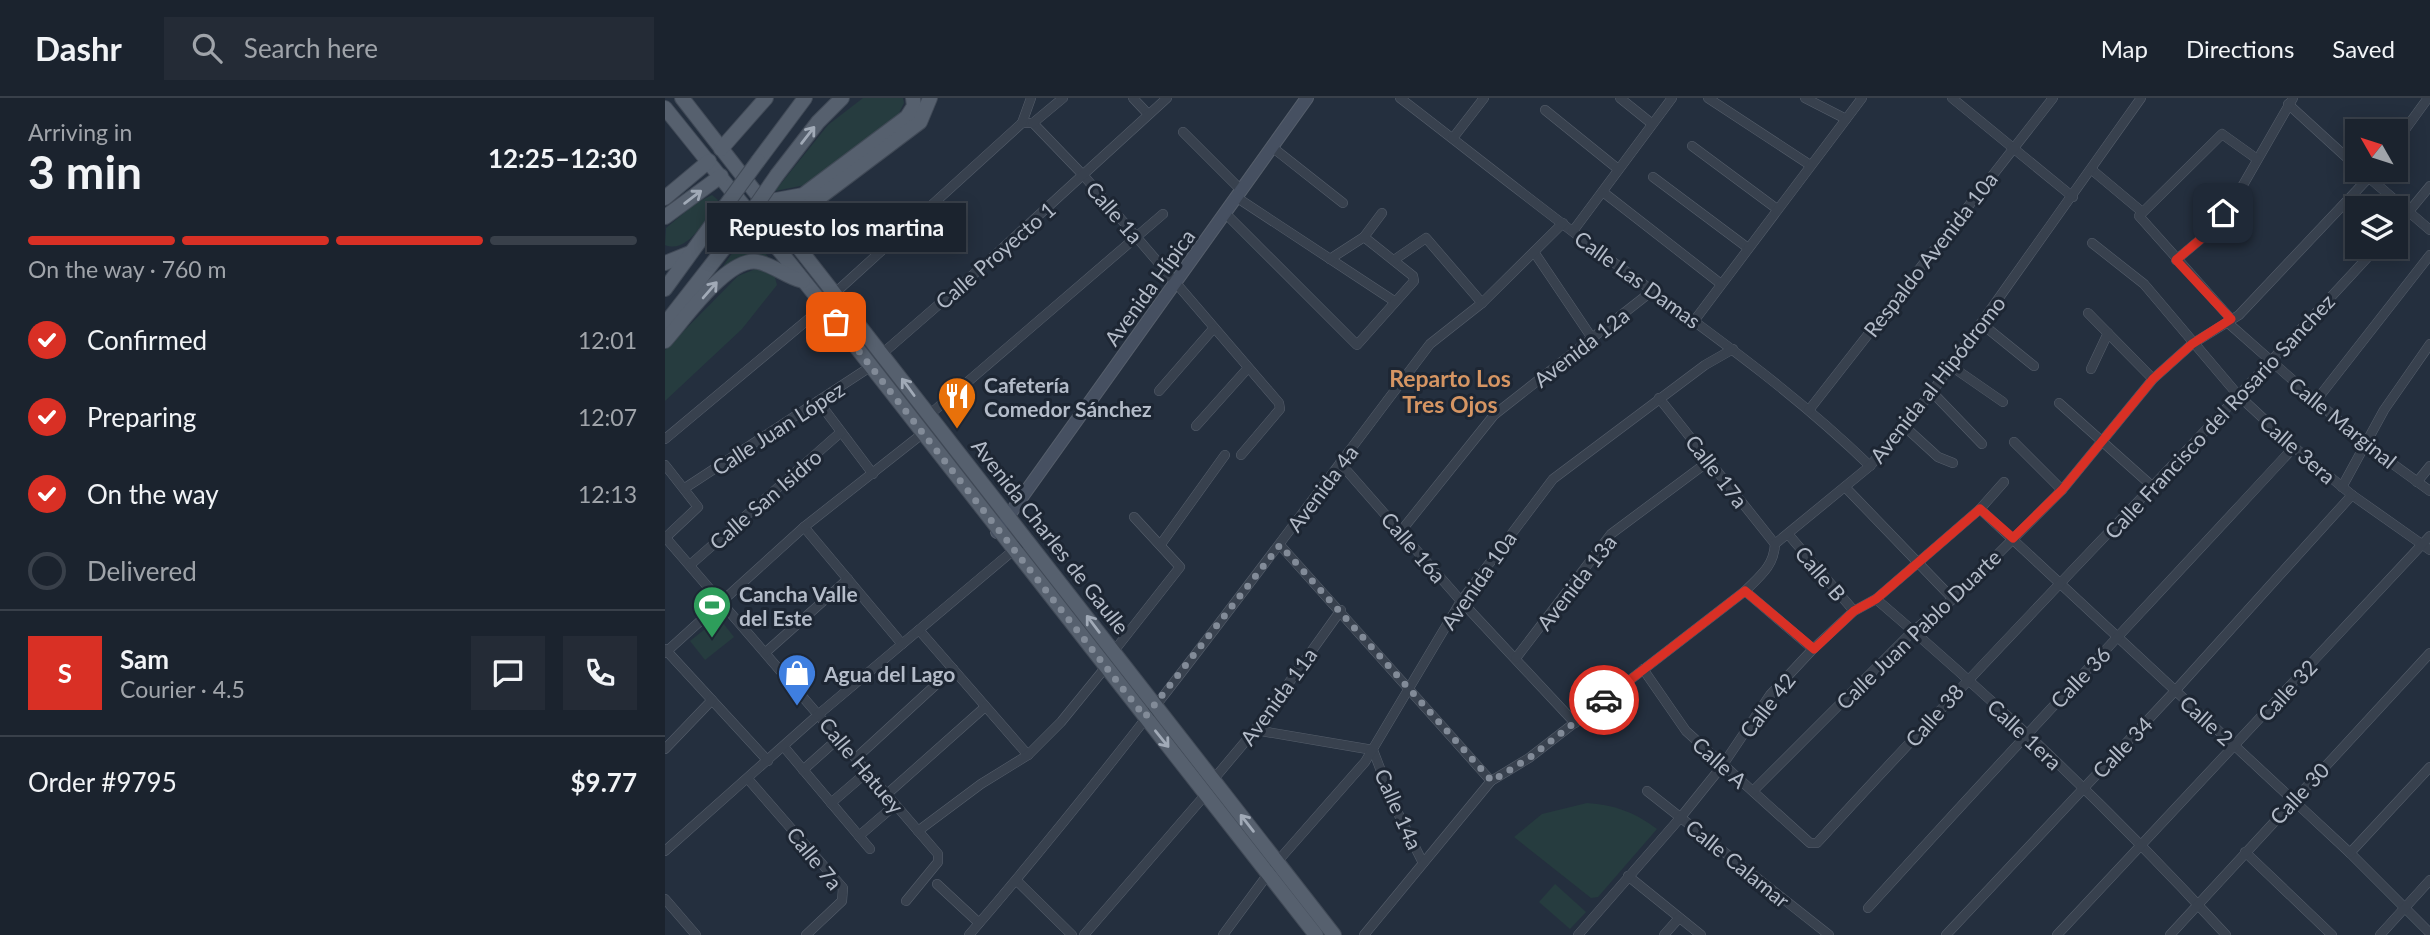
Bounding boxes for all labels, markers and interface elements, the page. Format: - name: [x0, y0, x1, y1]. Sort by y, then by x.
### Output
- search box: [164, 17, 654, 80]
- text: Dashr: [35, 28, 122, 68]
- icon: search: [188, 29, 226, 67]
- text: Search here: [244, 32, 378, 64]
- text: Map: [2101, 34, 2148, 63]
- text: Directions: [2186, 34, 2294, 63]
- text: Saved: [2332, 34, 2395, 63]
- text: Arriving in: [28, 118, 132, 146]
- north arrow: [2345, 119, 2408, 182]
- map controls: [2345, 119, 2408, 259]
- one-way arrow: [800, 127, 816, 145]
- text: 12:25–12:30: [488, 142, 637, 174]
- text: 3 min: [28, 144, 142, 199]
- street label: Respaldo Avenida 10a: [1858, 167, 2002, 341]
- street label: Calle 1a: [1081, 176, 1149, 248]
- pin: [2193, 183, 2253, 243]
- one-way arrow: [683, 190, 702, 204]
- icon: home: [2204, 194, 2242, 232]
- street label: Calle Proyecto 1: [930, 196, 1060, 314]
- button: layers: [2345, 196, 2408, 259]
- callout: Repuesto los martina: [706, 203, 965, 252]
- text: Repuesto los martina: [729, 213, 944, 241]
- street label: Avenida Hípica: [1098, 224, 1200, 350]
- street label: Calle Las Damas: [1570, 225, 1706, 333]
- text: On the way · 760 m: [28, 255, 227, 283]
- one-way arrow: [702, 281, 718, 299]
- street label: Calle Francisco del Rosario Sanchez: [2099, 288, 2339, 544]
- street label: Avenida al Hipódromo: [1864, 291, 2010, 467]
- pin: [806, 292, 866, 352]
- street label: Avenida 12a: [1528, 302, 1634, 392]
- icon: bag: [817, 303, 855, 341]
- icon: check: [28, 321, 66, 359]
- text: Confirmed: [87, 324, 207, 356]
- text: 12:01: [578, 326, 637, 354]
- district label: Reparto Los Tres Ojos: [1389, 364, 1511, 418]
- street label: Calle Marginal: [2284, 371, 2402, 473]
- place label: Cafetería Comedor Sánchez: [984, 372, 1152, 421]
- restaurant icon: Cafetería Comedor Sánchez: [936, 375, 978, 430]
- street label: Calle Juan López: [707, 376, 849, 480]
- one-way arrow: [901, 378, 915, 397]
- icon: check: [28, 398, 66, 436]
- text: Preparing: [87, 401, 196, 433]
- text: 12:07: [578, 403, 637, 431]
- street label: Calle 3era: [2255, 409, 2341, 489]
- street label: Calle 17a: [1681, 430, 1753, 512]
- street label: Avenida Charles de Gaulle: [967, 434, 1135, 638]
- street label: Avenida 4a: [1281, 440, 1363, 536]
- street label: Calle San Isidro: [704, 444, 826, 554]
- icon: check: [28, 475, 66, 513]
- text: On the way: [87, 478, 219, 510]
- text: 12:13: [578, 480, 637, 508]
- street label: Calle 16a: [1376, 506, 1452, 588]
- street label: Avenida 10a: [1435, 526, 1521, 634]
- street label: Avenida 13a: [1531, 529, 1621, 635]
- street label: Calle B: [1790, 540, 1852, 606]
- street label: Calle Juan Pablo Duarte: [1831, 544, 2005, 714]
- text: Delivered: [87, 555, 197, 587]
- place label: Cancha Valle del Este: [739, 581, 858, 630]
- sports icon: Cancha Valle del Este: [691, 584, 733, 639]
- one-way arrow: [1086, 615, 1101, 633]
- button: chat: [471, 636, 545, 710]
- button: phone: [563, 636, 637, 710]
- street label: Calle 36: [2045, 641, 2115, 713]
- street label: Avenida 11a: [1234, 642, 1322, 750]
- text: Sam: [120, 643, 169, 675]
- shop icon: Agua del Lago: [776, 652, 818, 707]
- street label: Calle 32: [2252, 654, 2322, 726]
- text: S: [58, 657, 72, 689]
- place label: Agua del Lago: [823, 661, 955, 686]
- courier: [1569, 665, 1639, 735]
- street label: Calle 42: [1734, 668, 1800, 742]
- text: Courier · 4.5: [120, 675, 245, 703]
- street label: Calle 38: [1900, 679, 1968, 751]
- icon: car: [1585, 681, 1623, 719]
- street label: Calle 2: [2175, 690, 2239, 750]
- street label: Calle 1era: [1983, 693, 2067, 775]
- street label: Calle 34: [2087, 711, 2157, 783]
- street label: Calle Hatuey: [815, 712, 910, 818]
- one-way arrow: [1155, 729, 1170, 748]
- street label: Calle A: [1688, 731, 1753, 793]
- street label: Calle 30: [2264, 757, 2334, 829]
- street label: Calle 14a: [1370, 765, 1428, 853]
- text: Order #9795: [28, 766, 177, 798]
- text: $9.77: [571, 766, 637, 798]
- street label: Calle Calamar: [1681, 814, 1795, 913]
- one-way arrow: [1239, 815, 1254, 833]
- street label: Calle 7a: [782, 822, 848, 894]

